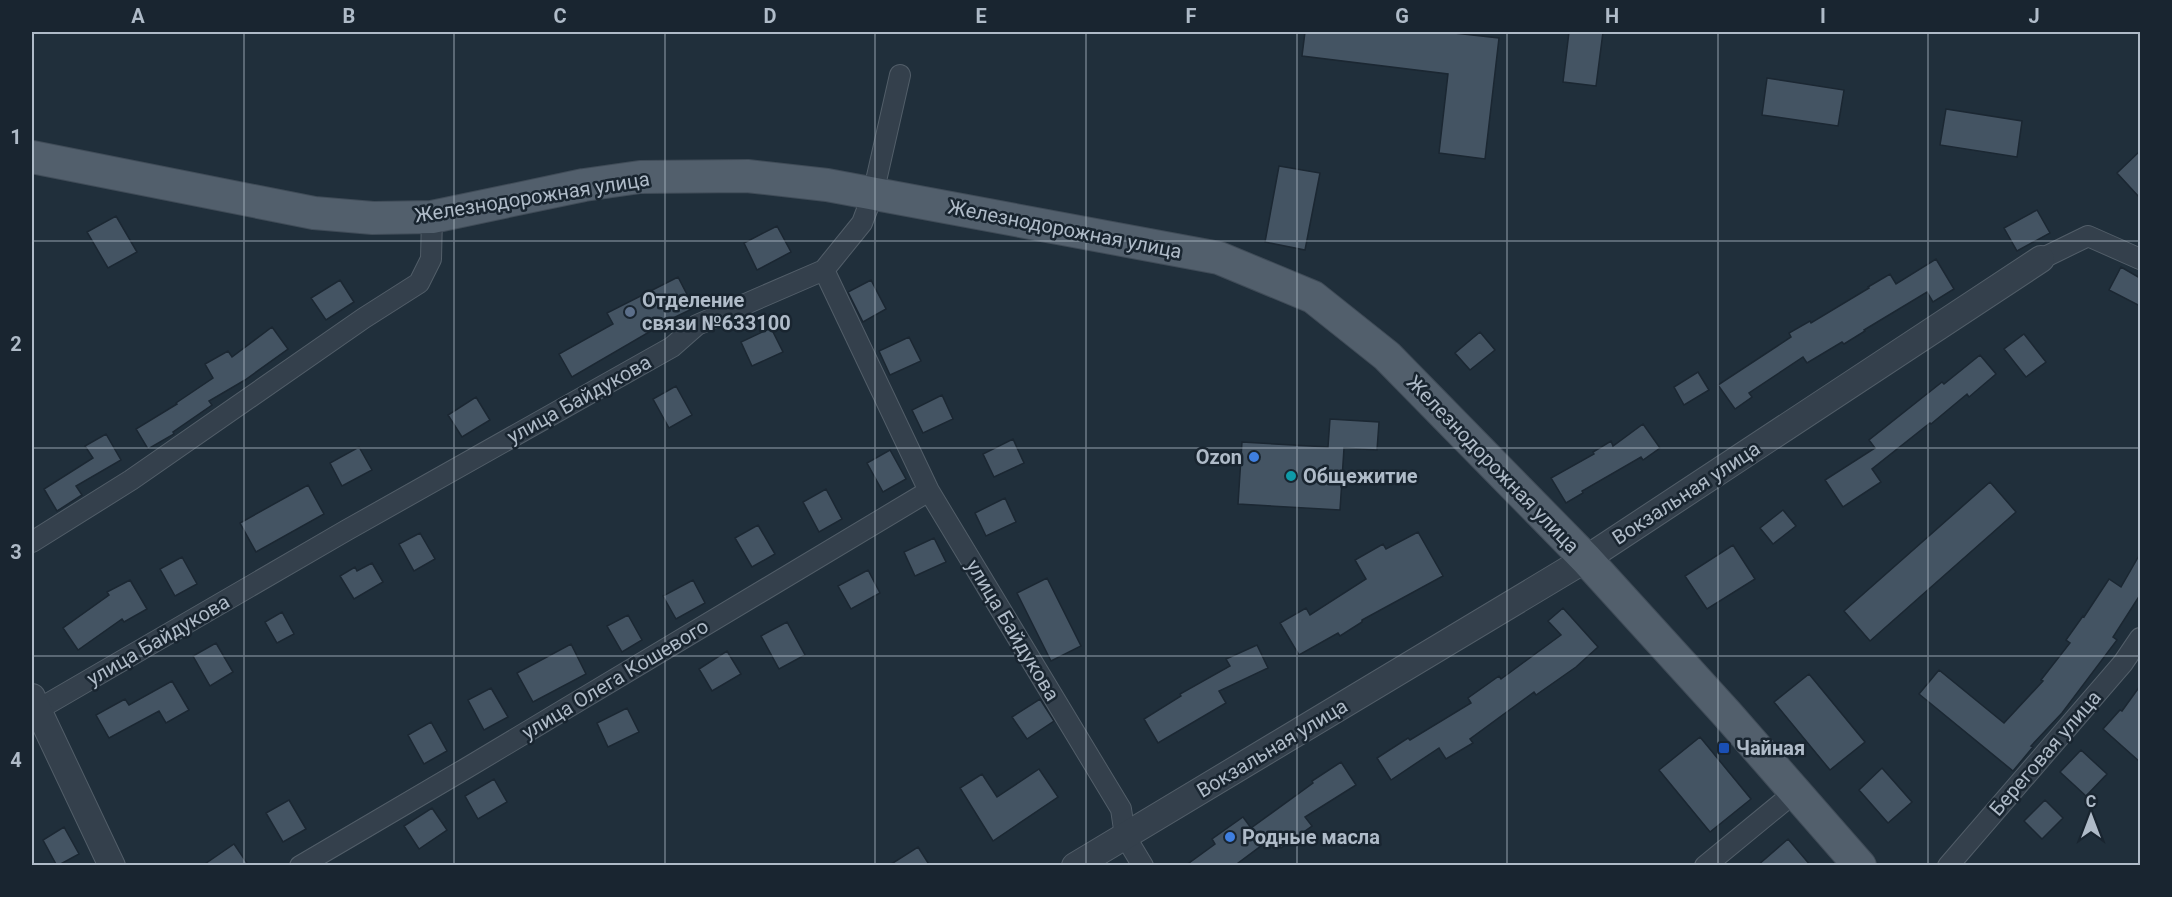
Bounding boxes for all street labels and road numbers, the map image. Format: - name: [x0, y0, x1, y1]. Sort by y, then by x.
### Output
- street label: Железнодорожная улица: [413, 167, 651, 227]
- street label: Железнодорожная улица: [946, 195, 1184, 263]
- street label: улица Байдукова: [503, 350, 655, 448]
- street label: Железнодорожная улица: [1402, 370, 1584, 558]
- street label: Вокзальная улица: [1608, 436, 1764, 550]
- street label: улица Байдукова: [961, 555, 1065, 705]
- street label: улица Байдукова: [82, 589, 234, 691]
- street label: улица Олега Кошевого: [517, 614, 713, 744]
- street label: Береговая улица: [1984, 686, 2106, 820]
- street label: Вокзальная улица: [1192, 694, 1352, 802]

